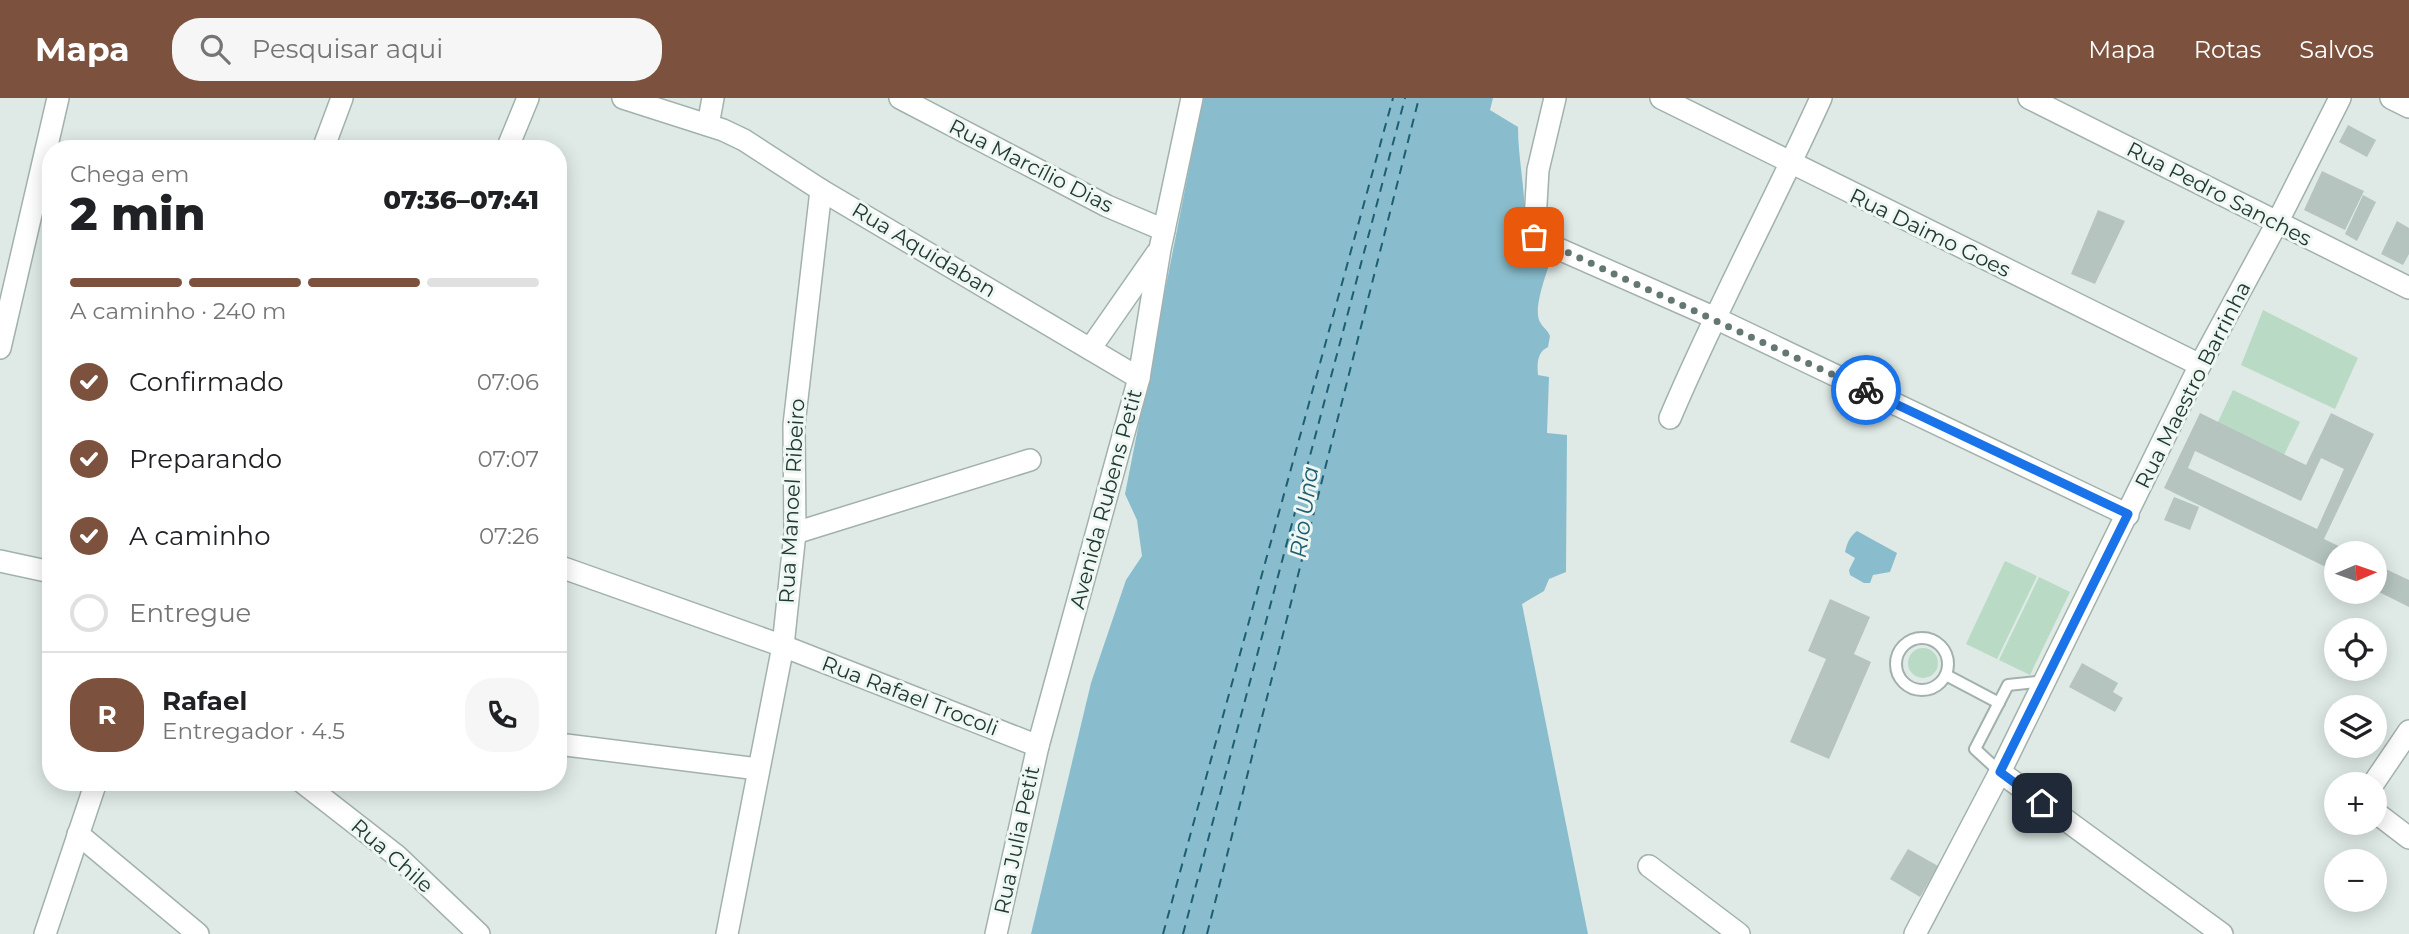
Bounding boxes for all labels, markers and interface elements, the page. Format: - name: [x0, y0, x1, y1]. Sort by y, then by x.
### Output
- search box: [172, 18, 662, 81]
- text: Mapa: [35, 29, 130, 69]
- icon: search: [196, 30, 234, 68]
- text: Pesquisar aqui: [252, 33, 443, 65]
- text: Mapa: [2088, 35, 2156, 64]
- text: Rotas: [2194, 35, 2261, 64]
- text: Salvos: [2299, 35, 2374, 64]
- street label: Rua Marcílio Dias: [945, 113, 1117, 218]
- street label: Rua Pedro Sanches: [2123, 136, 2316, 251]
- text: Chega em: [70, 160, 189, 188]
- street label: Rua Daimo Goes: [1846, 183, 2015, 282]
- text: 07:36–07:41: [383, 184, 539, 216]
- text: 2 min: [70, 185, 205, 242]
- street label: Rua Aquidaban: [848, 197, 1001, 302]
- pin: [1504, 207, 1564, 267]
- icon: bag: [1515, 218, 1553, 256]
- street label: Rua Maestro Barrinha: [2129, 277, 2256, 493]
- text: A caminho · 240 m: [70, 297, 286, 325]
- courier: [1831, 355, 1901, 425]
- icon: check: [70, 363, 108, 401]
- text: Confirmado: [129, 366, 284, 398]
- text: 07:06: [477, 368, 539, 396]
- icon: bike: [1847, 371, 1885, 409]
- street label: Avenida Rubens Petit: [1064, 386, 1147, 611]
- street label: Rua Manoel Ribeiro: [774, 398, 809, 604]
- icon: check: [70, 440, 108, 478]
- text: Preparando: [129, 443, 282, 475]
- text: 07:07: [477, 445, 539, 473]
- water label: Rio Una: [1284, 464, 1324, 560]
- icon: check: [70, 517, 108, 555]
- text: A caminho: [129, 520, 270, 552]
- text: 07:26: [479, 522, 539, 550]
- north arrow: [2324, 541, 2387, 604]
- map controls: [2324, 541, 2387, 912]
- text: Entregue: [129, 597, 251, 629]
- button: locate: [2324, 618, 2387, 681]
- street label: Rua Rafael Trocoli: [818, 650, 1002, 741]
- button: phone: [465, 678, 539, 752]
- text: Rafael: [162, 685, 247, 717]
- button: layers: [2324, 695, 2387, 758]
- text: R: [97, 699, 117, 731]
- text: Entregador · 4.5: [162, 717, 345, 745]
- street label: Rua Julia Petit: [989, 763, 1044, 916]
- button: +: [2324, 772, 2387, 835]
- pin: [2012, 773, 2072, 833]
- icon: home: [2023, 784, 2061, 822]
- street label: Rua Chile: [346, 813, 438, 898]
- button: −: [2324, 849, 2387, 912]

